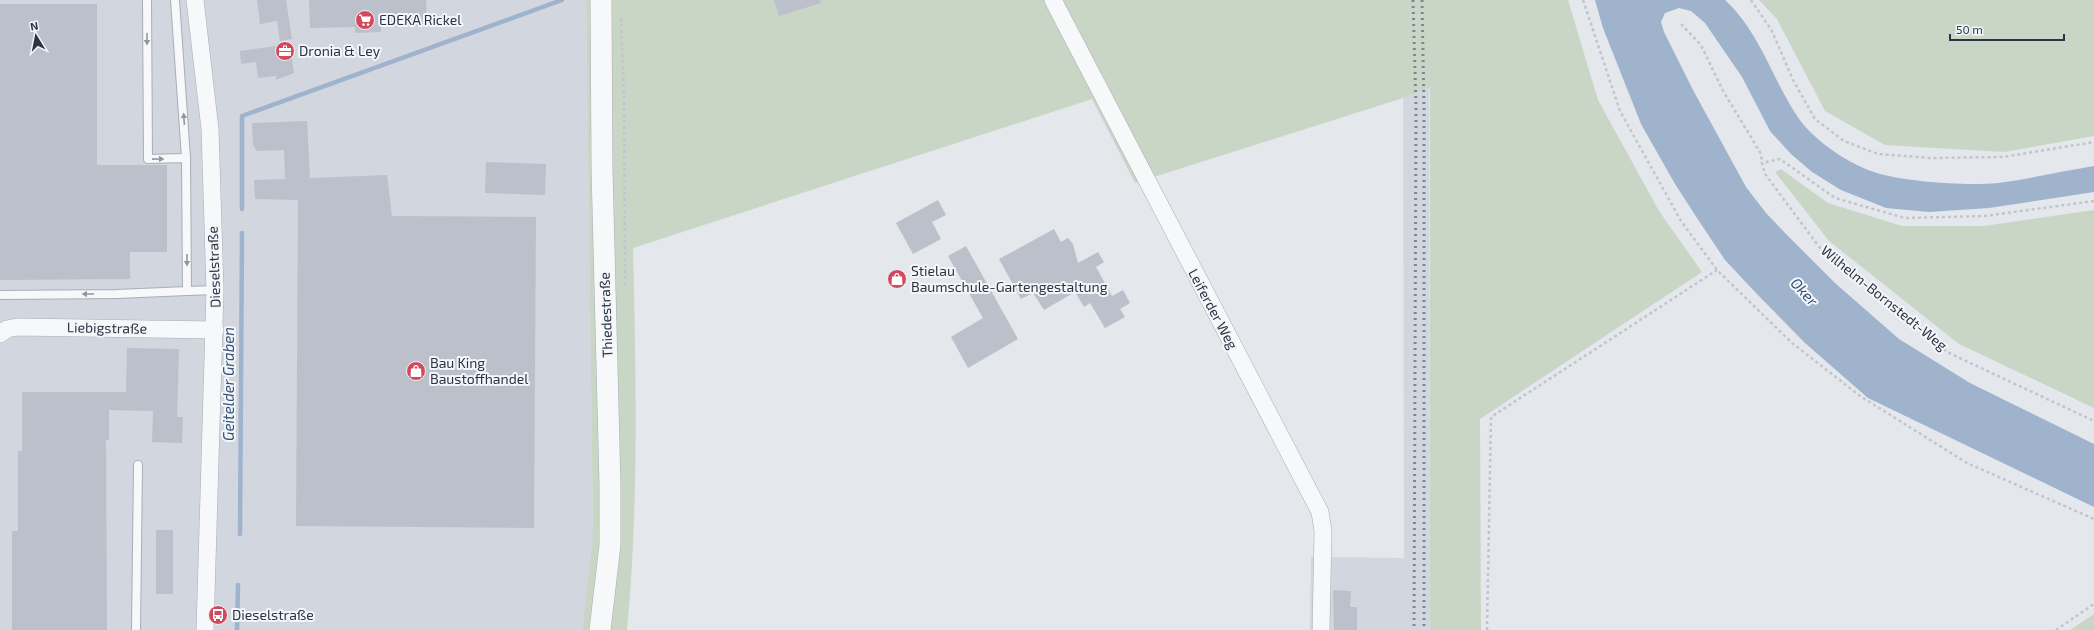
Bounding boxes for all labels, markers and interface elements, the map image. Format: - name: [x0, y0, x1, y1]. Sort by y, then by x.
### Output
- supermarket icon: EDEKA Rickel: [354, 9, 376, 31]
- place label: EDEKA Rickel: [379, 11, 462, 28]
- north arrow: [16, 16, 56, 56]
- scale bar: [1950, 16, 2064, 42]
- text: N: [29, 19, 39, 33]
- text: 50 m: [1956, 22, 1983, 36]
- one-way arrow: [144, 33, 150, 46]
- office icon: Dronia & Ley: [274, 40, 296, 62]
- place label: Dronia & Ley: [299, 42, 381, 59]
- one-way arrow: [180, 113, 187, 125]
- one-way arrow: [152, 155, 164, 162]
- street label: Dieselstraße: [204, 226, 223, 308]
- street label: Wilhelm-Bornstedt-Weg: [1818, 241, 1951, 354]
- one-way arrow: [184, 254, 190, 267]
- place label: Stielau Baumschule-Gartengestaltung: [911, 262, 1108, 295]
- street label: Leiferder Weg: [1185, 266, 1242, 352]
- shop icon: Stielau Baumschule-Gartengestaltung: [886, 268, 908, 290]
- street label: Thiedestraße: [596, 272, 615, 358]
- water label: Oker: [1787, 274, 1823, 310]
- one-way arrow: [81, 291, 94, 297]
- street label: Liebigstraße: [67, 318, 147, 337]
- water label: Geitelder Graben: [219, 327, 237, 441]
- place label: Bau King Baustoffhandel: [430, 354, 529, 387]
- shop icon: Bau King Baustoffhandel: [405, 360, 427, 382]
- bus stop icon: Dieselstraße: [207, 604, 229, 626]
- place label: Dieselstraße: [232, 606, 314, 623]

